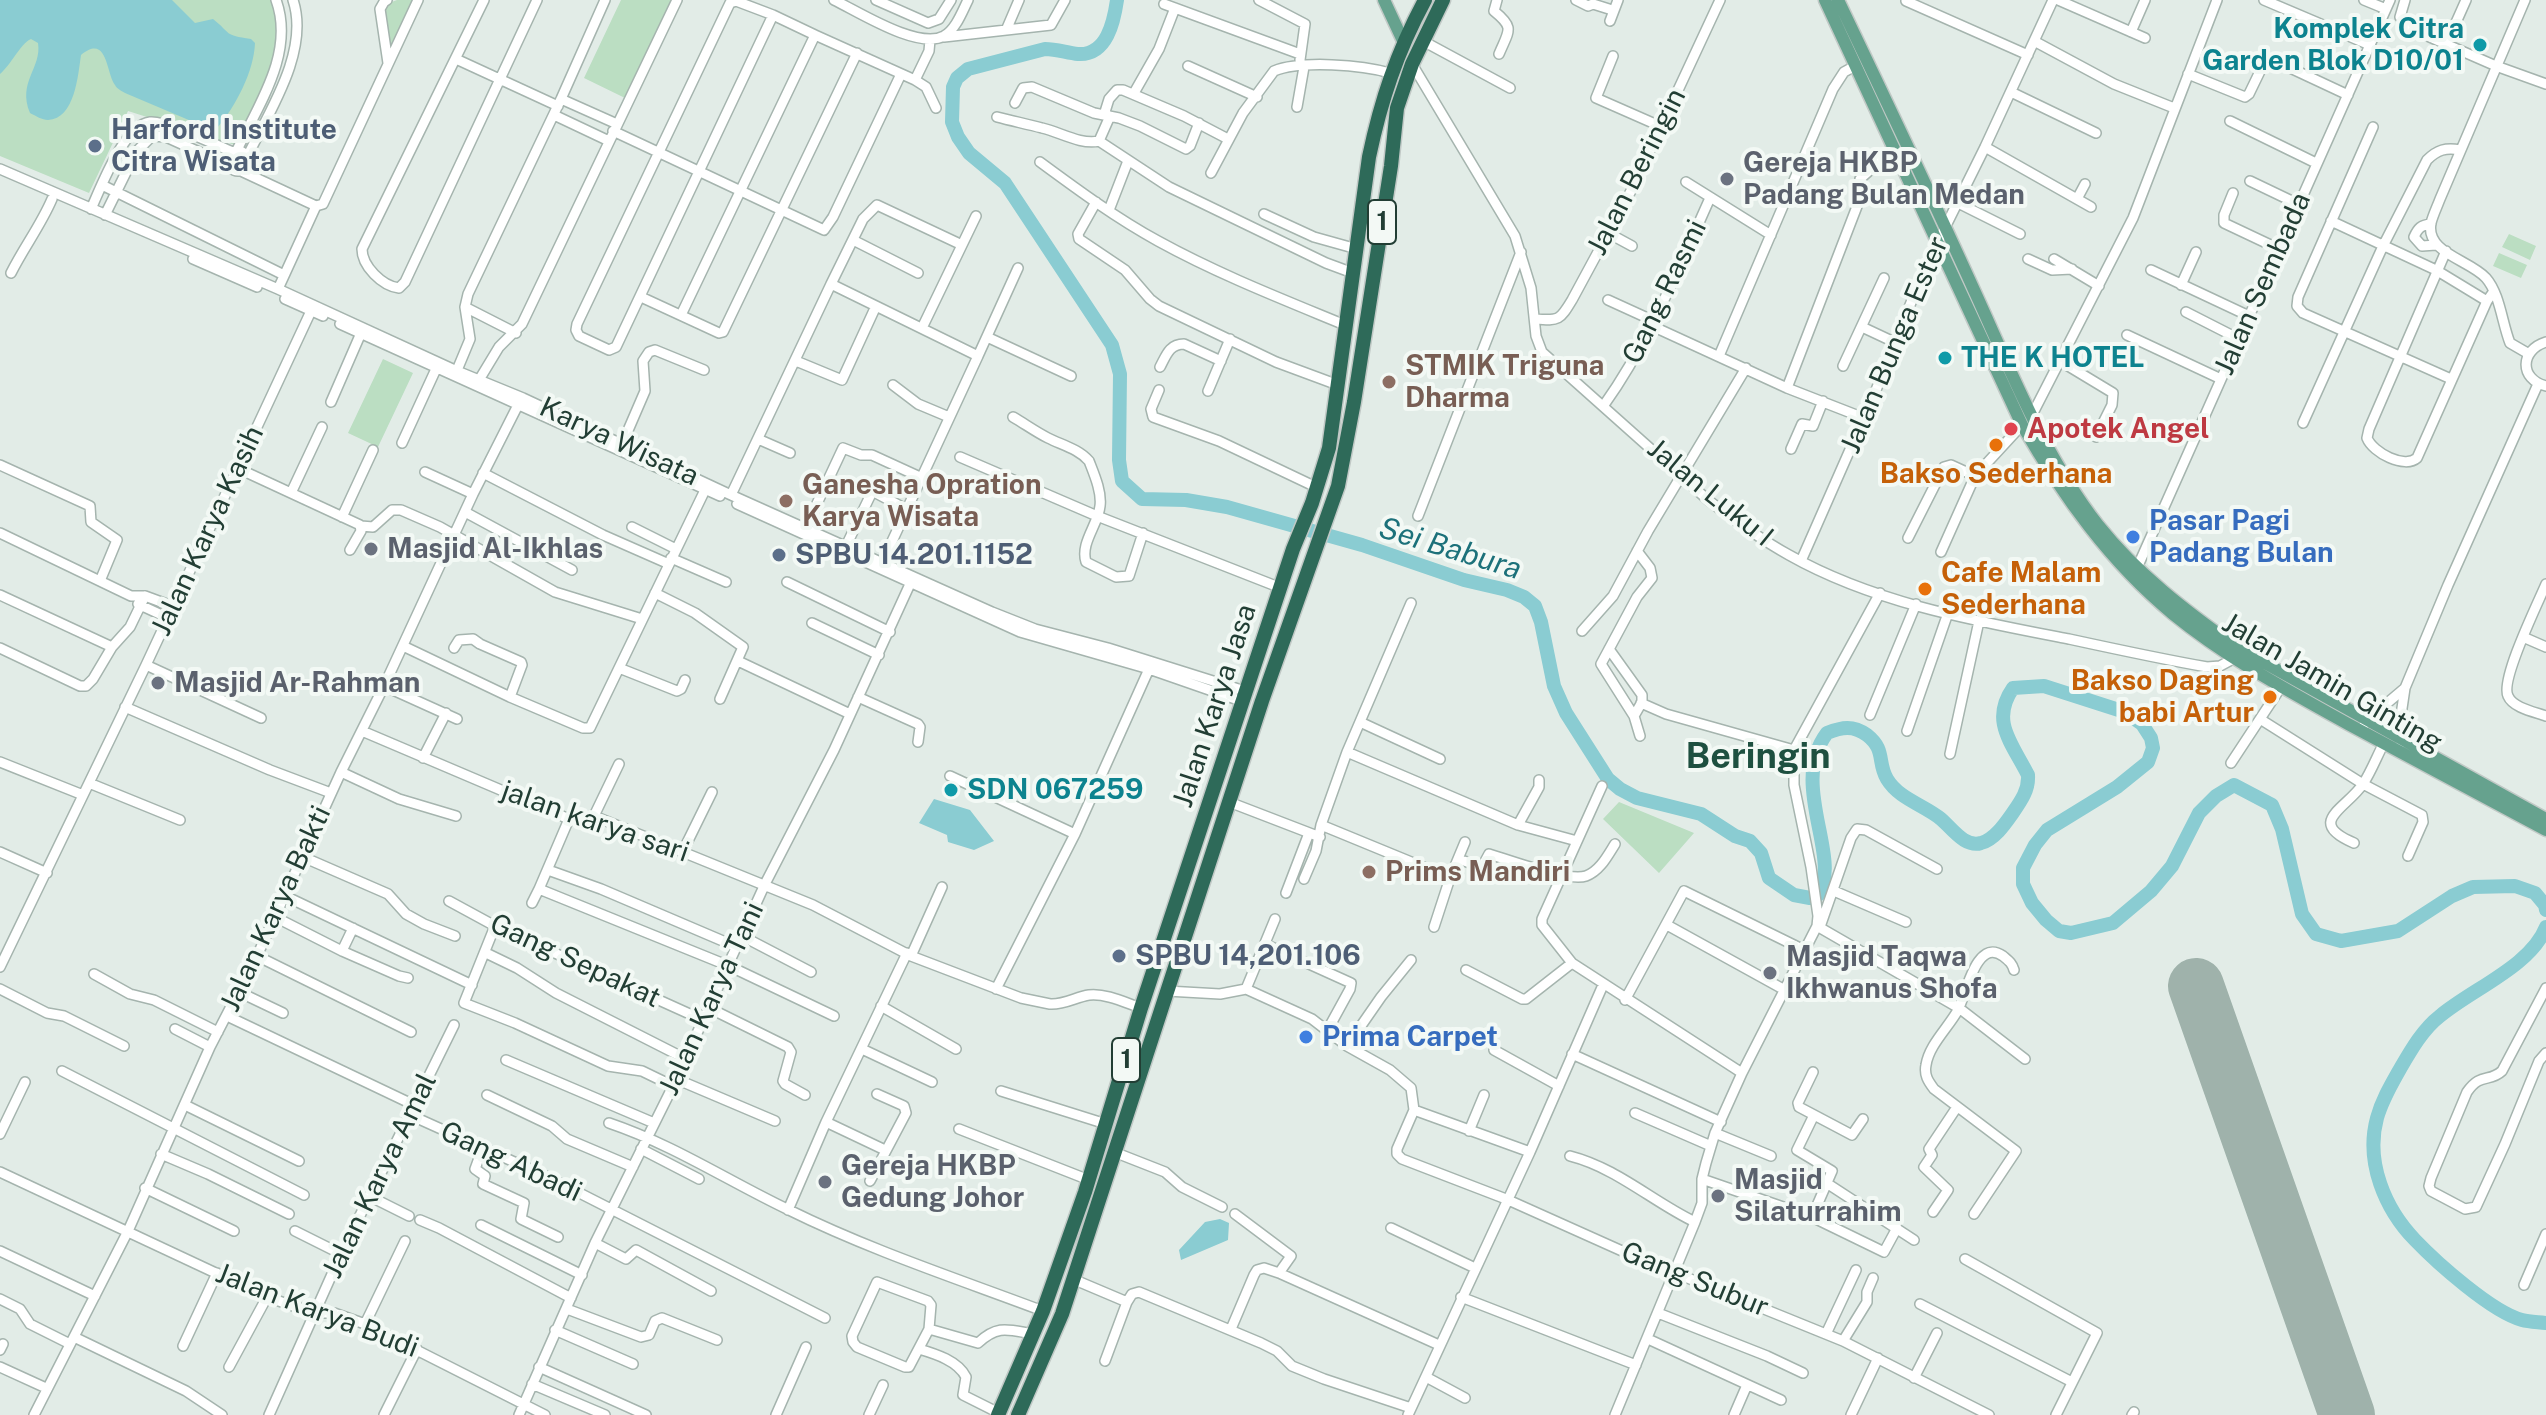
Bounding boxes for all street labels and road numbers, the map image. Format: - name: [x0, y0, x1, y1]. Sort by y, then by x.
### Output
- street label: Jalan Beringin: [1581, 83, 1693, 261]
- street label: Jalan Sembada: [2208, 188, 2318, 380]
- road number: 1: [1368, 200, 1396, 244]
- street label: Gang Rasmi: [1616, 215, 1714, 369]
- street label: Jalan Bunga Ester: [1834, 232, 1956, 458]
- street label: Karya Wisata: [534, 391, 704, 493]
- street label: Jalan Karya Kasih: [145, 421, 271, 641]
- street label: Jalan Luku I: [1640, 432, 1780, 554]
- street label: Jalan Karya Jasa: [1166, 600, 1264, 812]
- street label: Jalan Jamin Ginting: [2216, 606, 2448, 760]
- street label: jalan karya sari: [497, 774, 693, 870]
- street label: Jalan Karya Bakti: [214, 801, 338, 1017]
- street label: Jalan Karya Tani: [653, 897, 771, 1101]
- street label: Gang Sepakat: [484, 907, 666, 1015]
- road number: 1: [1112, 1038, 1140, 1082]
- street label: Jalan Karya Amal: [316, 1068, 444, 1284]
- street label: Gang Abadi: [435, 1115, 587, 1209]
- street label: Gang Subur: [1617, 1235, 1773, 1325]
- street label: Jalan Karya Budi: [211, 1257, 423, 1365]

